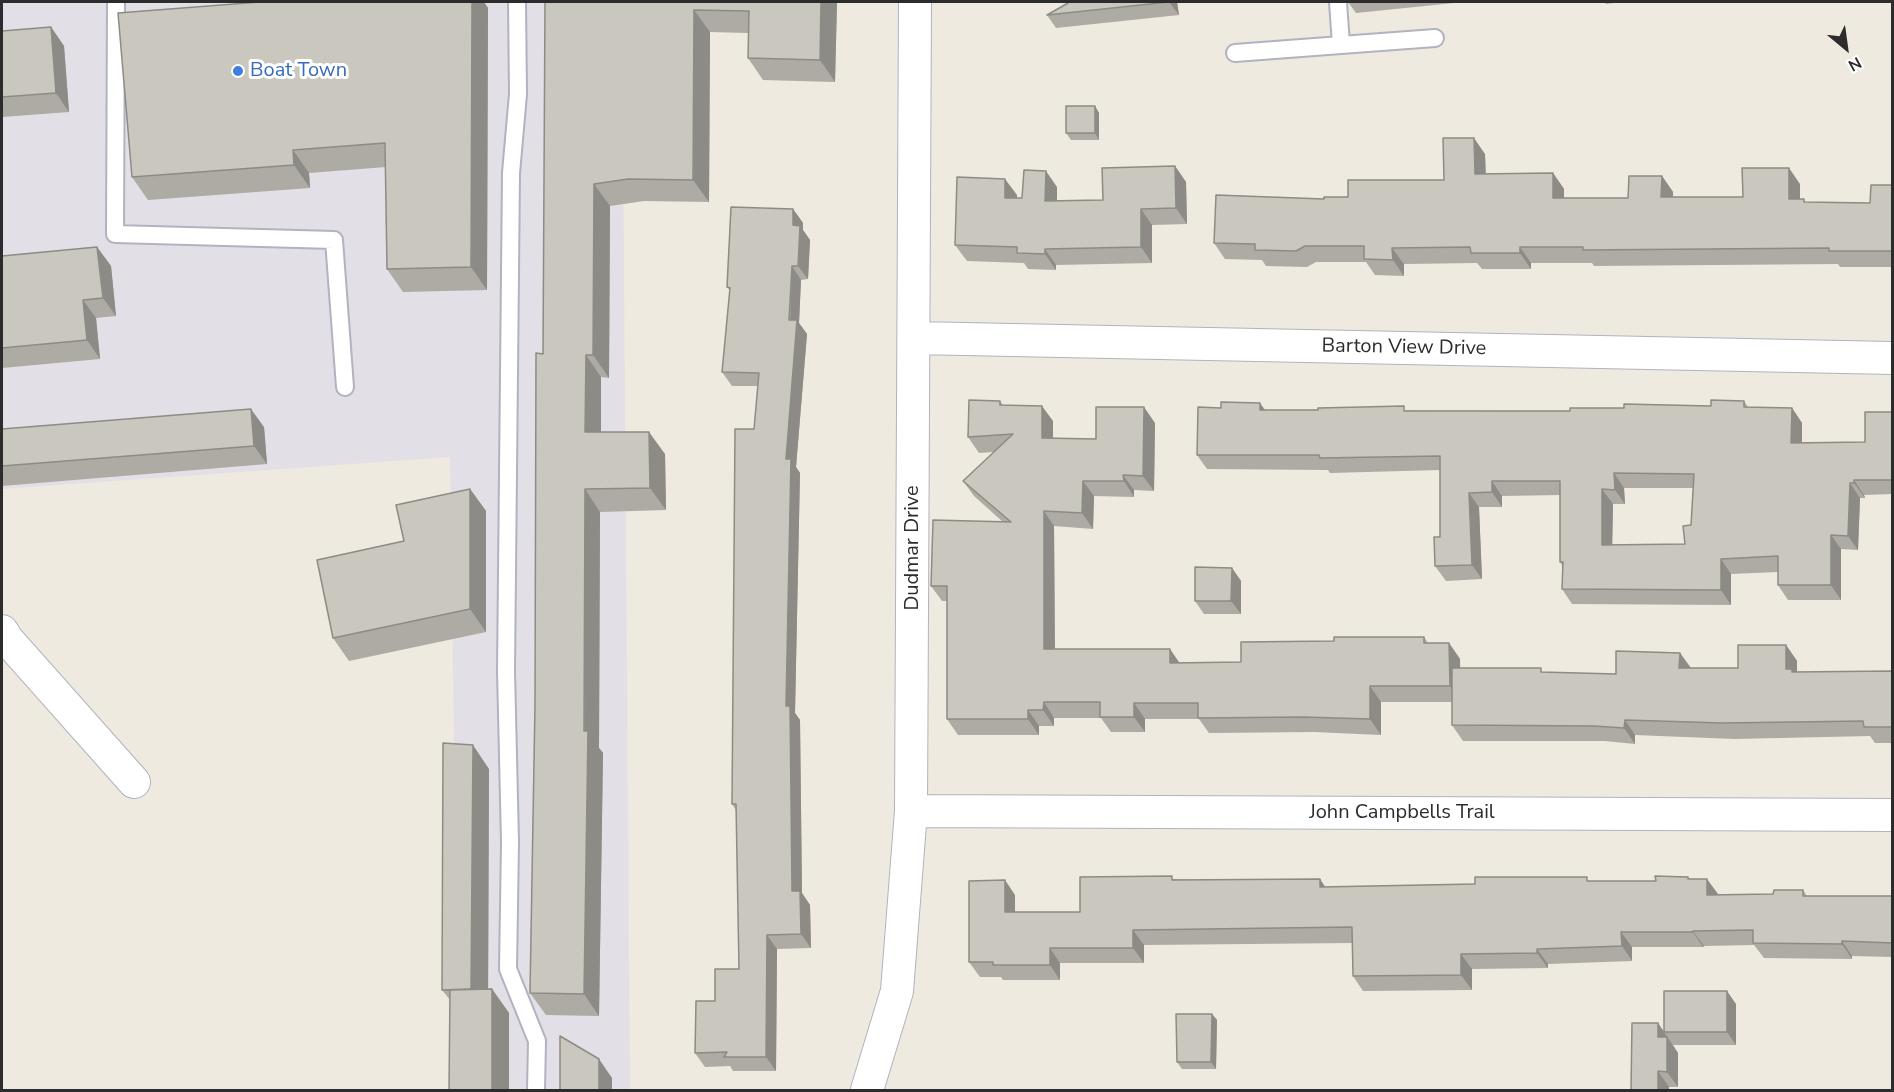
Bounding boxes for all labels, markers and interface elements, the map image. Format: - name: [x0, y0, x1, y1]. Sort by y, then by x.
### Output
- north arrow: [1816, 18, 1876, 78]
- text: N: [1844, 51, 1865, 76]
- place label: Boat Town: [250, 59, 347, 83]
- marker: Boat Town: [231, 64, 245, 78]
- street label: Barton View Drive: [1321, 335, 1487, 361]
- street label: Dudmar Drive: [901, 485, 925, 611]
- street label: John Campbells Trail: [1309, 801, 1495, 825]

